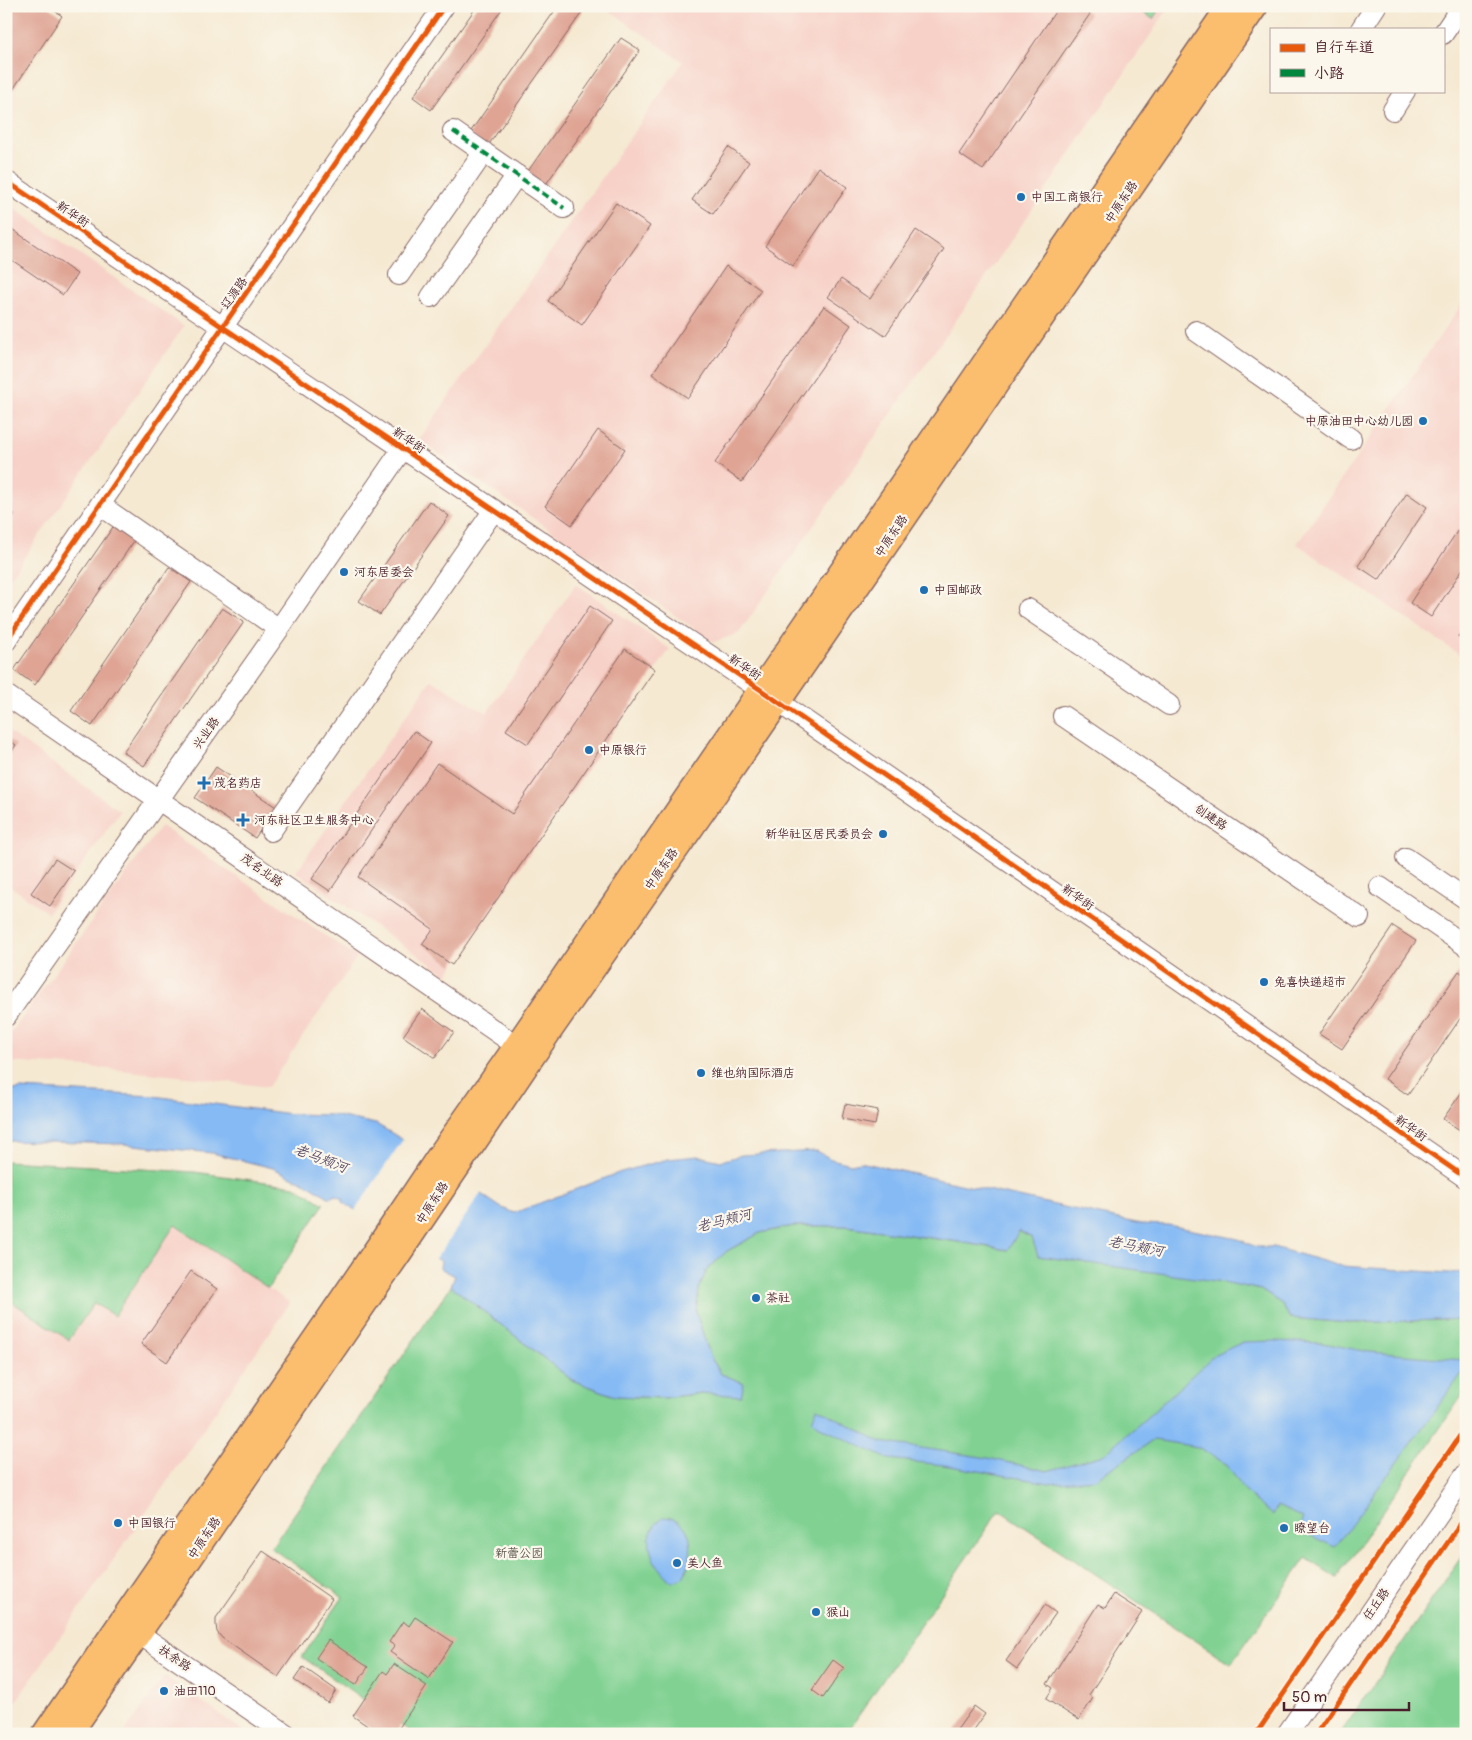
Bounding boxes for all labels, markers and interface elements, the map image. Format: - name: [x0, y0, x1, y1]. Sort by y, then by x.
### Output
- legend: [1270, 28, 1444, 92]
- text: 自行车道: [1314, 38, 1374, 57]
- text: 小路: [1314, 64, 1344, 83]
- street label: 中原东路: [1102, 178, 1141, 226]
- place label: 中国工商银行: [1031, 190, 1103, 205]
- marker: 中国工商银行: [1015, 191, 1027, 203]
- street label: 新华街: [54, 198, 92, 231]
- street label: 辽源路: [218, 274, 251, 312]
- place label: 中原油田中心幼儿园: [1305, 414, 1413, 429]
- marker: 中原油田中心幼儿园: [1417, 415, 1429, 427]
- street label: 新华街: [390, 424, 428, 457]
- street label: 中原东路: [872, 512, 911, 560]
- place label: 河东居委会: [354, 565, 414, 580]
- marker: 河东居委会: [338, 566, 350, 578]
- place label: 中国邮政: [934, 583, 982, 598]
- marker: 中国邮政: [918, 584, 930, 596]
- street label: 新华街: [726, 651, 764, 684]
- street label: 兴业路: [190, 714, 223, 752]
- place label: 中原银行: [599, 743, 647, 758]
- marker: 中原银行: [583, 744, 595, 756]
- place label: 茂名药店: [214, 776, 262, 791]
- marker: 茂名药店: [198, 777, 210, 789]
- street label: 创建路: [1192, 801, 1230, 834]
- marker: 河东社区卫生服务中心: [236, 813, 250, 827]
- place label: 河东社区卫生服务中心: [254, 813, 374, 828]
- place label: 新华社区居民委员会: [765, 827, 873, 842]
- marker: 新华社区居民委员会: [877, 828, 889, 840]
- street label: 中原东路: [641, 845, 681, 893]
- street label: 茂名北路: [238, 850, 286, 890]
- street label: 新华街: [1059, 881, 1097, 914]
- place label: 兔喜快递超市: [1274, 975, 1346, 990]
- marker: 兔喜快递超市: [1258, 976, 1270, 988]
- place label: 维也纳国际酒店: [711, 1066, 795, 1081]
- marker: 维也纳国际酒店: [695, 1067, 707, 1079]
- street label: 新华街: [1392, 1112, 1430, 1145]
- water label: 老马颊河: [292, 1140, 352, 1177]
- street label: 中原东路: [413, 1179, 452, 1227]
- water label: 老马颊河: [695, 1205, 755, 1236]
- water label: 老马颊河: [1107, 1233, 1167, 1261]
- place label: 茶社: [766, 1291, 790, 1306]
- marker: 茶社: [750, 1292, 762, 1304]
- street label: 中原东路: [185, 1514, 224, 1562]
- place label: 中国银行: [128, 1516, 176, 1531]
- marker: 中国银行: [112, 1517, 124, 1529]
- place label: 瞭望台: [1294, 1521, 1330, 1536]
- marker: 瞭望台: [1278, 1522, 1290, 1534]
- park label: 新蕾公园: [495, 1546, 543, 1561]
- place label: 美人鱼: [687, 1556, 723, 1571]
- marker: 美人鱼: [671, 1557, 683, 1569]
- street label: 任丘路: [1360, 1585, 1393, 1623]
- place label: 猴山: [826, 1605, 850, 1620]
- marker: 猴山: [810, 1606, 822, 1618]
- street label: 扶余路: [156, 1642, 194, 1675]
- scale bar: [1284, 1680, 1410, 1712]
- place label: 油田110: [174, 1684, 216, 1699]
- marker: 油田110: [158, 1685, 170, 1697]
- text: 50 m: [1292, 1688, 1327, 1707]

